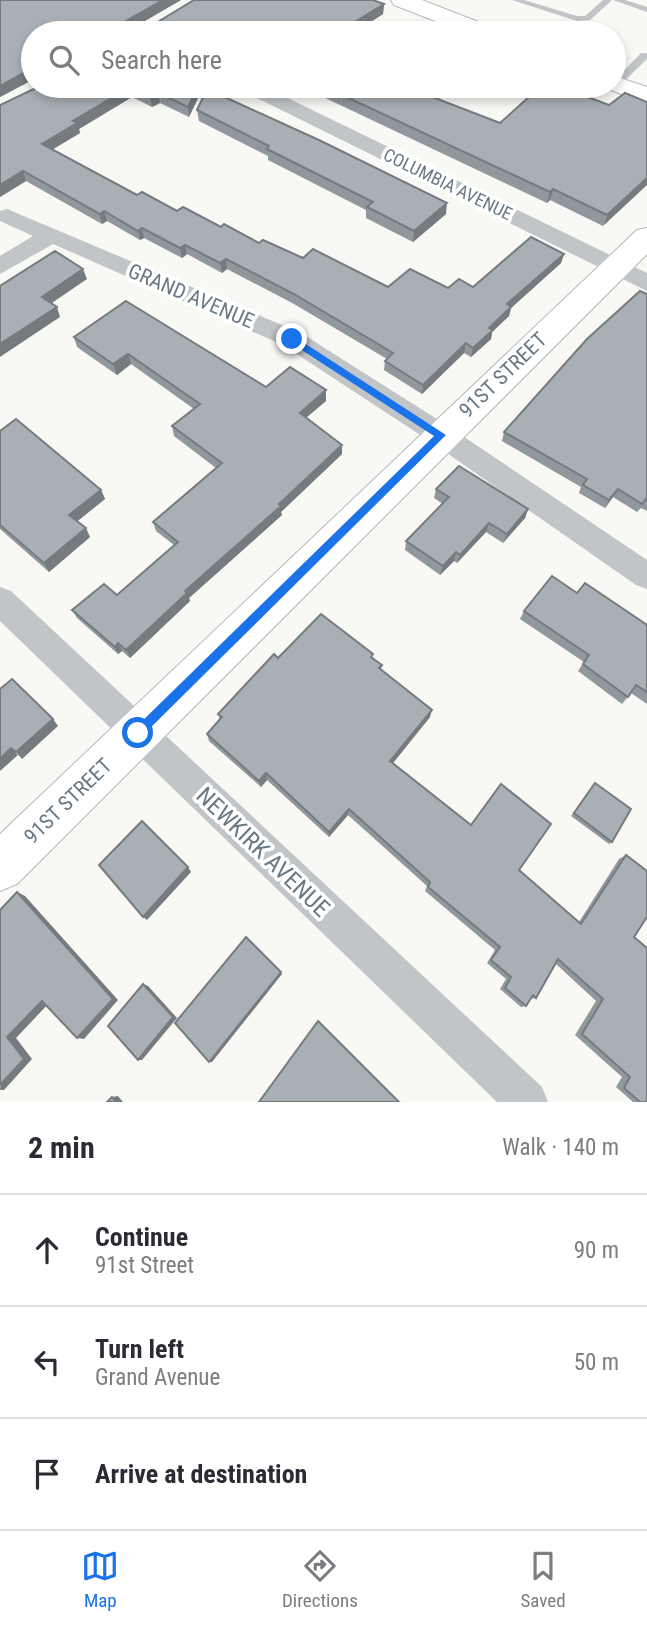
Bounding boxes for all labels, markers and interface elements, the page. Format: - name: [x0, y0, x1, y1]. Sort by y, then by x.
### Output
- search box: [21, 21, 626, 98]
- icon: search: [45, 41, 83, 79]
- text: Search here: [101, 45, 222, 75]
- street label: COLUMBIA AVENUE: [380, 144, 516, 224]
- street label: GRAND AVENUE: [125, 259, 257, 333]
- route end: [276, 323, 307, 354]
- street label: 91ST STREET: [454, 327, 552, 423]
- route start: [122, 717, 153, 748]
- street label: 91ST STREET: [19, 753, 117, 849]
- street label: NEWKIRK AVENUE: [191, 781, 335, 923]
- text: 2 min: [28, 1130, 95, 1165]
- text: Walk · 140 m: [502, 1134, 619, 1161]
- text: Continue: [95, 1222, 188, 1252]
- icon: ahead: [28, 1231, 66, 1269]
- text: 90 m: [574, 1237, 619, 1264]
- text: 91st Street: [95, 1252, 194, 1279]
- text: Turn left: [95, 1334, 184, 1364]
- icon: left: [28, 1343, 66, 1381]
- text: 50 m: [574, 1349, 619, 1376]
- text: Grand Avenue: [95, 1364, 220, 1391]
- icon: arrive: [28, 1455, 66, 1493]
- text: Arrive at destination: [95, 1459, 307, 1489]
- tab: Map: [81, 1547, 119, 1612]
- tab: Directions: [282, 1547, 358, 1612]
- tab: Saved: [520, 1547, 566, 1612]

